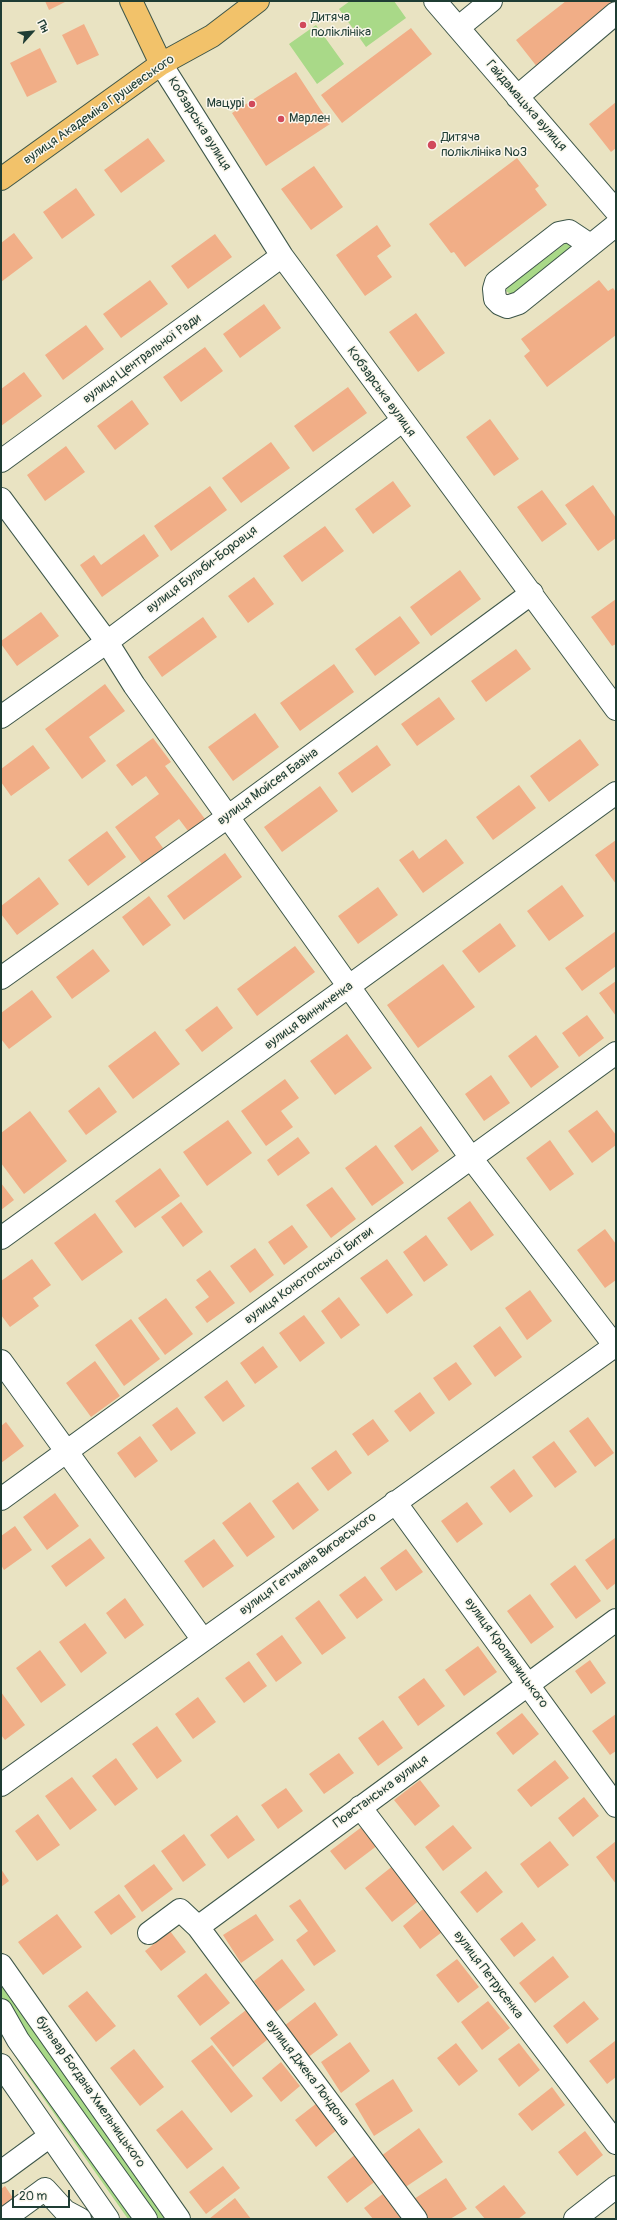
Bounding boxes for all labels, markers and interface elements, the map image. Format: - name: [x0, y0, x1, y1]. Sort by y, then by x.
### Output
- place label: Дитяча поліклініка: [311, 10, 371, 41]
- north arrow: [12, 12, 52, 52]
- text: Пн: [35, 18, 52, 35]
- marker: Дитяча поліклініка: [298, 20, 308, 30]
- street label: вулиця Академіка Грушевського: [20, 52, 178, 168]
- street label: Гайдамацька вулиця: [482, 57, 570, 155]
- street label: Кобзарська вулиця: [164, 74, 234, 174]
- place label: Мацурі: [206, 96, 244, 112]
- marker: Мацурі: [247, 99, 257, 109]
- place label: Марлен: [289, 111, 330, 127]
- marker: Марлен: [276, 114, 286, 124]
- place label: Дитяча поліклініка №3: [441, 130, 527, 161]
- marker: Дитяча поліклініка №3: [426, 139, 438, 151]
- street label: вулиця Центральної Ради: [80, 311, 204, 407]
- street label: Кобзарська вулиця: [343, 344, 419, 440]
- street label: вулиця Бульби-Боровця: [143, 523, 261, 617]
- street label: вулиця Мойсея Базіна: [214, 745, 322, 829]
- street label: вулиця Винниченка: [262, 979, 356, 1053]
- street label: вулиця Конотопської Битви: [242, 1224, 376, 1328]
- street label: вулиця Гетьмана Виговського: [237, 1509, 379, 1619]
- street label: вулиця Кропивницького: [461, 1595, 551, 1711]
- street label: Повстанська вулиця: [330, 1752, 432, 1832]
- street label: вулиця Петрусенка: [450, 1928, 526, 2022]
- street label: бульвар Богдана Хмельницького: [32, 2013, 148, 2171]
- street label: вулиця Джека Лондона: [262, 2017, 352, 2129]
- scale bar: [14, 2182, 72, 2208]
- text: 20 m: [19, 2189, 47, 2204]

